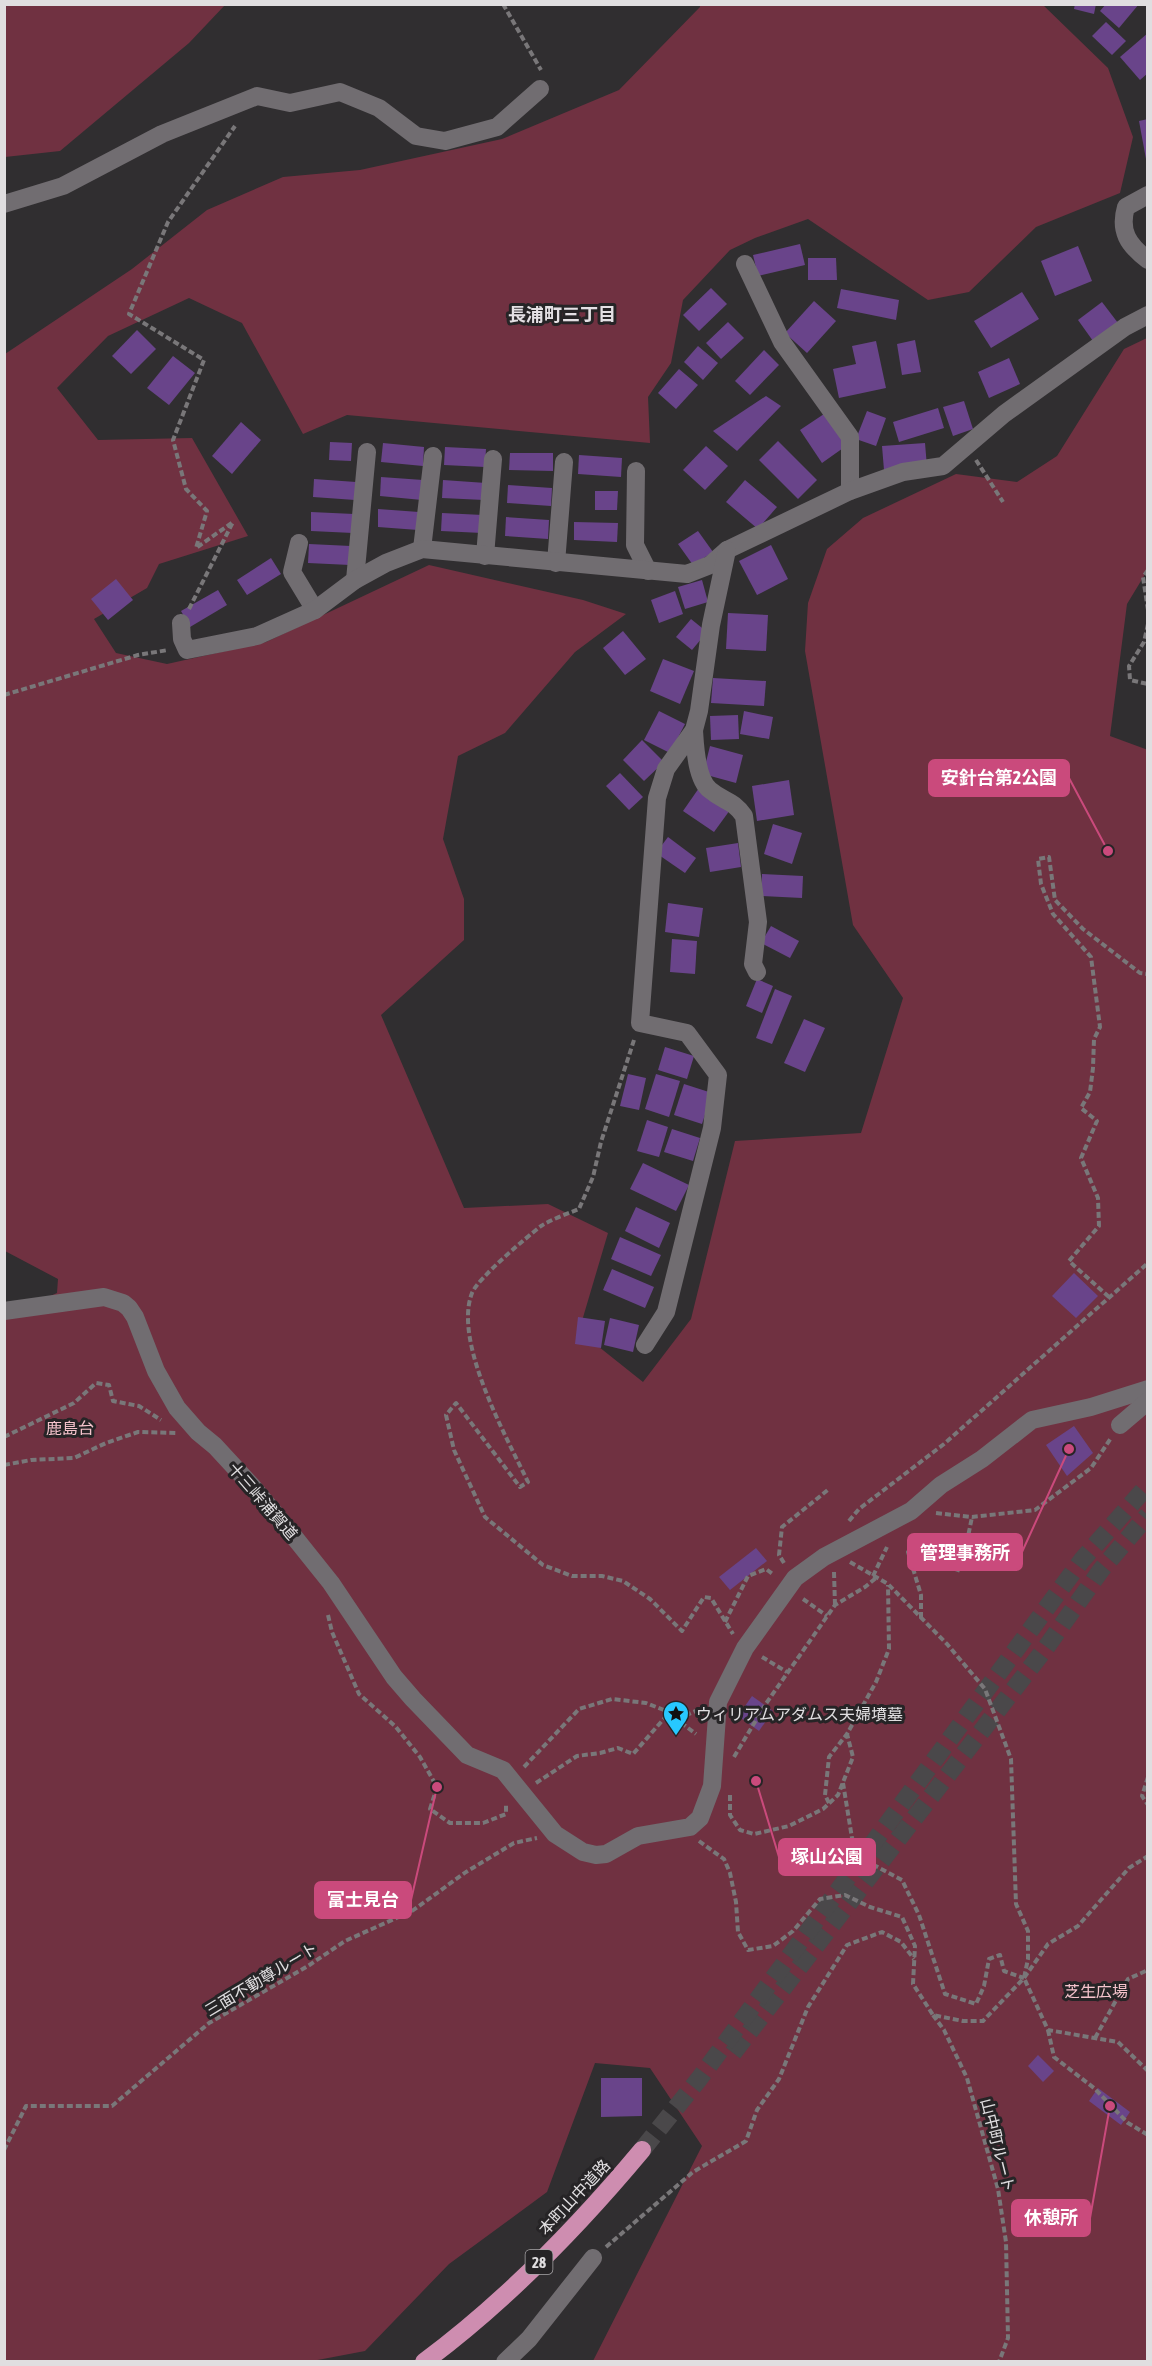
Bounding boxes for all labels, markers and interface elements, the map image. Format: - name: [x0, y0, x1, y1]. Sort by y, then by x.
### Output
- district label: 長浦町三丁目: [508, 304, 616, 325]
- callout: 安針台第2公園: [929, 760, 1069, 796]
- text: 安針台第2公園: [941, 767, 1057, 788]
- park label: 鹿島台: [46, 1419, 94, 1437]
- street label: 十三峠浦賀道: [225, 1459, 301, 1543]
- callout: 管理事務所: [908, 1534, 1022, 1570]
- text: 管理事務所: [920, 1542, 1010, 1563]
- place icon: ウィリアムアダムス夫婦墳墓: [661, 1699, 691, 1737]
- place label: ウィリアムアダムス夫婦墳墓: [696, 1705, 903, 1723]
- callout: 塚山公園: [779, 1839, 875, 1875]
- text: 塚山公園: [791, 1846, 863, 1867]
- callout: 富士見台: [315, 1882, 411, 1918]
- text: 富士見台: [327, 1889, 399, 1910]
- street label: 三面不動尊ルート: [201, 1938, 321, 2020]
- park label: 芝生広場: [1064, 1982, 1128, 2000]
- street label: 山中町ルート: [978, 2096, 1018, 2194]
- street label: 本町山中道路: [535, 2156, 613, 2238]
- callout: 休憩所: [1012, 2200, 1090, 2236]
- text: 休憩所: [1024, 2207, 1078, 2228]
- road number: 28: [526, 2250, 552, 2274]

